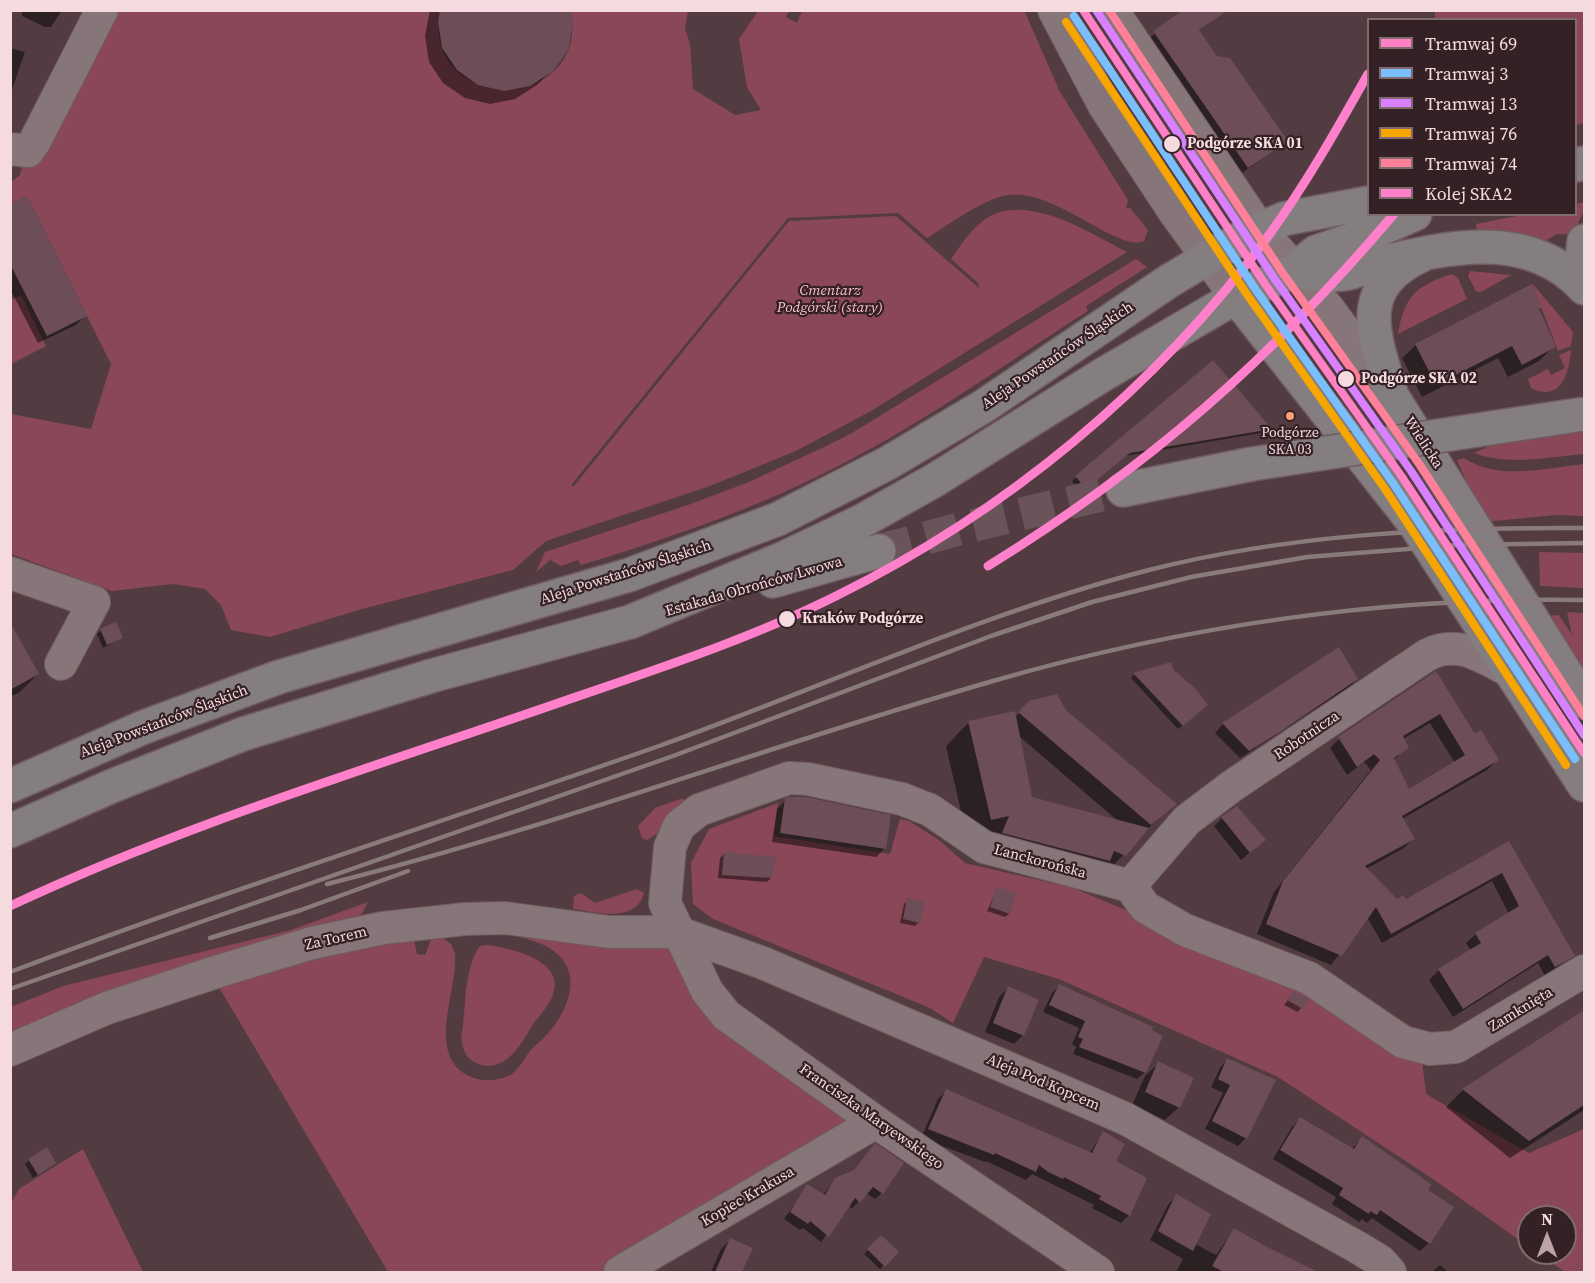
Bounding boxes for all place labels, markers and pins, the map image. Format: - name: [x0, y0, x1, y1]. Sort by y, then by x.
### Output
- marker: Podgórze SKA 01: [1162, 134, 1182, 154]
- place label: Podgórze SKA 01: [1187, 135, 1303, 153]
- marker: Podgórze SKA 02: [1336, 369, 1356, 389]
- place label: Podgórze SKA 02: [1361, 370, 1477, 388]
- marker: Podgórze SKA 03: [1284, 410, 1296, 422]
- place label: Podgórze SKA 03: [1261, 425, 1319, 458]
- marker: Kraków Podgórze: [777, 609, 797, 629]
- place label: Kraków Podgórze: [802, 610, 923, 628]

